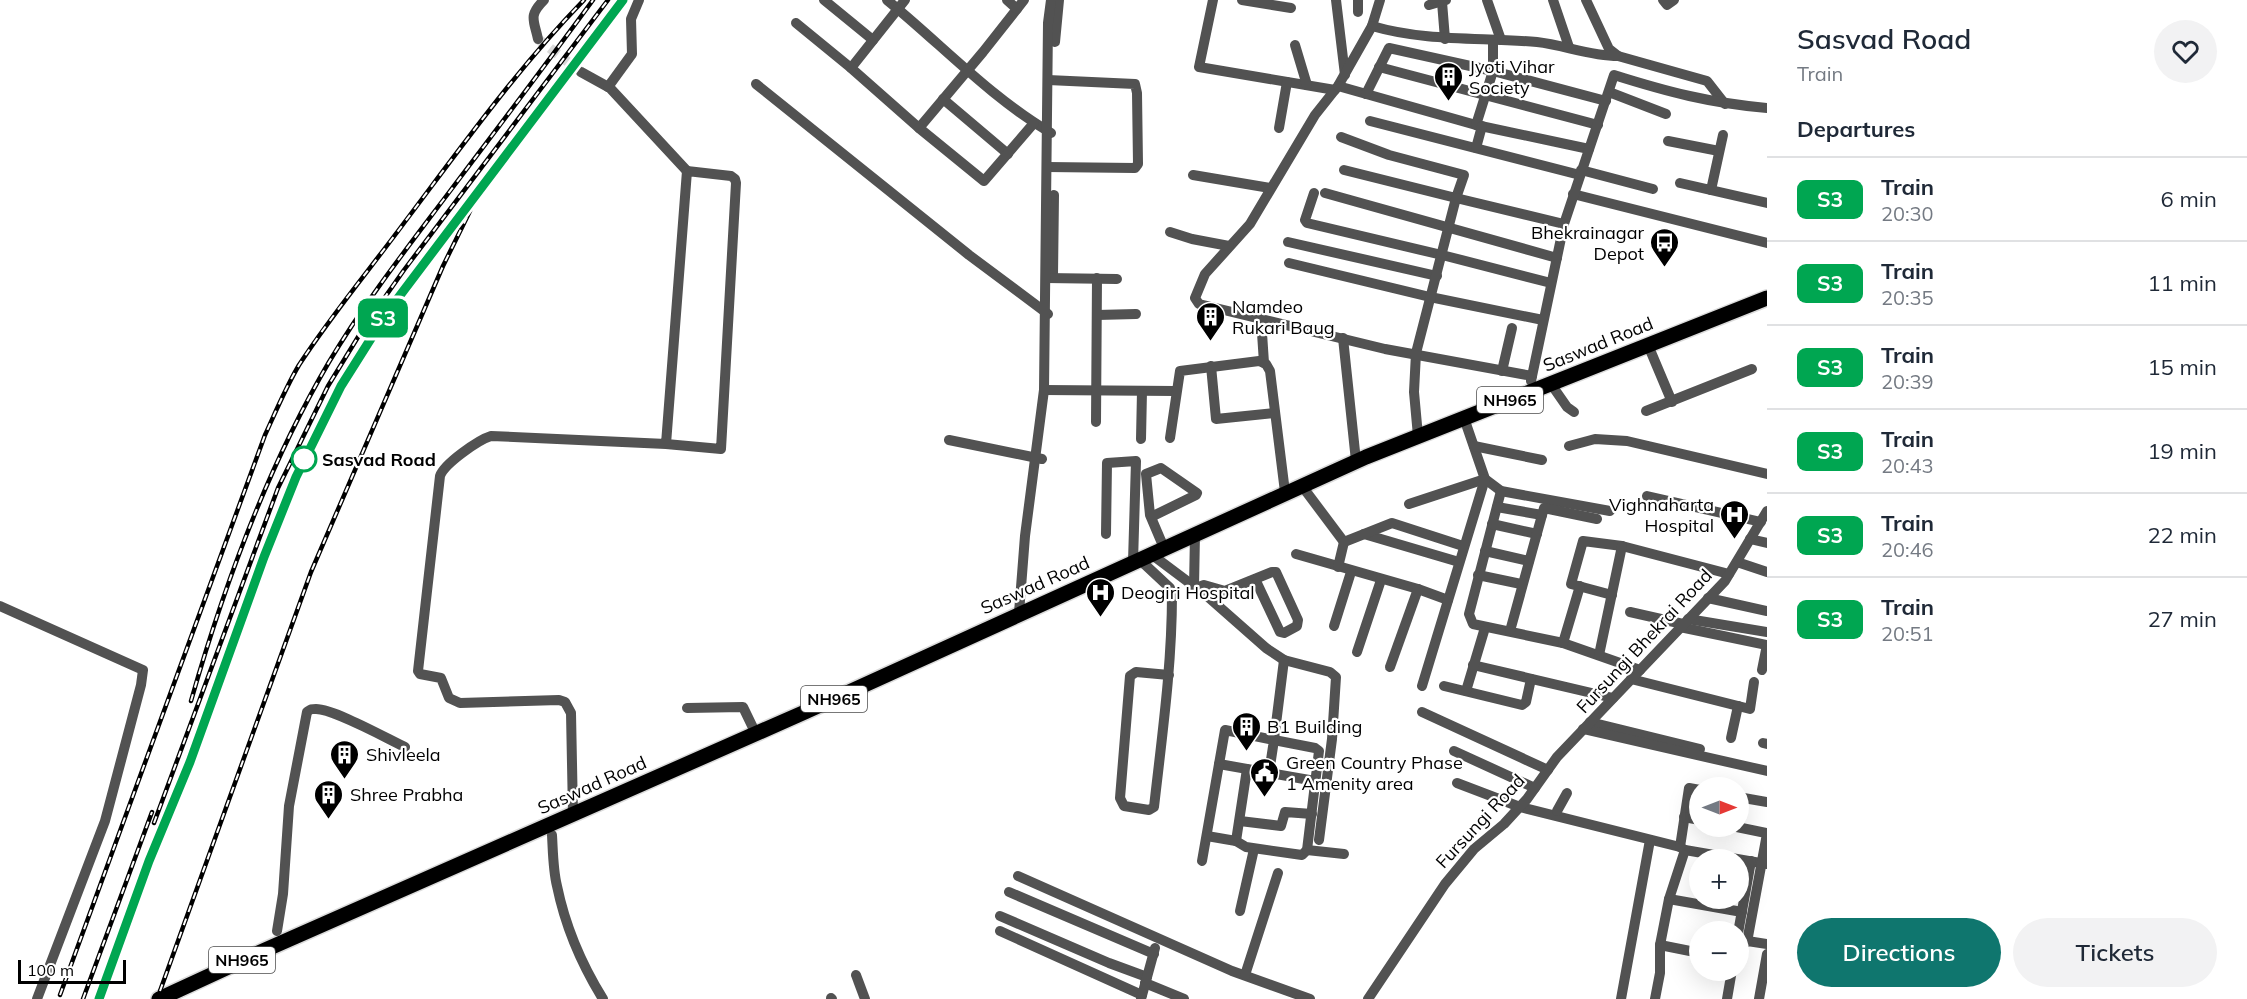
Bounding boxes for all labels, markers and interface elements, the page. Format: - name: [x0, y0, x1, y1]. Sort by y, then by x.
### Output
- button: heart: [2154, 20, 2217, 83]
- text: Sasvad Road: [1797, 21, 1971, 56]
- place label: Jyoti Vihar Society: [1469, 55, 1555, 99]
- building icon: Jyoti Vihar Society: [1432, 60, 1464, 102]
- text: Train: [1797, 61, 1843, 86]
- text: Departures: [1797, 115, 1915, 143]
- text: Train: [1881, 173, 1934, 201]
- text: 6 min: [2161, 185, 2217, 213]
- text: S3: [1817, 186, 1843, 212]
- text: 20:30: [1881, 201, 1934, 226]
- place label: Bhekrainagar Depot: [1531, 221, 1644, 265]
- bus stop icon: Bhekrainagar Depot: [1649, 226, 1681, 268]
- text: Train: [1881, 257, 1934, 285]
- text: 11 min: [2147, 269, 2217, 297]
- text: S3: [1817, 270, 1843, 296]
- text: 20:35: [1881, 285, 1934, 310]
- place label: Namdeo Rukari Baug: [1232, 295, 1335, 339]
- line badge: S3: [356, 298, 410, 338]
- building icon: Namdeo Rukari Baug: [1195, 300, 1227, 342]
- text: S3: [370, 305, 396, 331]
- street label: Saswad Road: [1540, 311, 1656, 377]
- text: Train: [1881, 341, 1934, 369]
- text: 15 min: [2147, 353, 2217, 381]
- text: S3: [1817, 354, 1843, 380]
- text: 20:39: [1881, 369, 1934, 394]
- road number: NH965: [1477, 387, 1543, 413]
- text: Train: [1881, 425, 1934, 453]
- text: 19 min: [2147, 437, 2217, 465]
- text: S3: [1817, 438, 1843, 464]
- marker: Sasvad Road: [291, 446, 317, 472]
- place label: Sasvad Road: [322, 448, 436, 471]
- text: 20:43: [1881, 453, 1934, 478]
- place label: Vighnaharta Hospital: [1609, 493, 1714, 537]
- hospital icon: Vighnaharta Hospital: [1719, 498, 1751, 540]
- text: Train: [1881, 509, 1934, 537]
- text: 22 min: [2147, 521, 2217, 549]
- text: S3: [1817, 522, 1843, 548]
- text: 20:46: [1881, 537, 1934, 562]
- street label: Saswad Road: [977, 551, 1093, 619]
- street label: Fursungi Bhekrai Road: [1571, 564, 1717, 718]
- hospital icon: Deogiri Hospital: [1084, 576, 1116, 618]
- place label: Deogiri Hospital: [1121, 581, 1255, 604]
- text: Train: [1881, 593, 1934, 621]
- text: 27 min: [2147, 605, 2217, 633]
- text: S3: [1817, 606, 1843, 632]
- text: 20:51: [1881, 621, 1934, 646]
- road number: NH965: [801, 686, 867, 712]
- building icon: B1 Building: [1230, 710, 1262, 752]
- place label: B1 Building: [1267, 715, 1362, 738]
- building icon: Shivleela: [329, 738, 361, 780]
- place label: Shivleela: [366, 743, 441, 766]
- street label: Saswad Road: [534, 751, 650, 819]
- place label: Green Country Phase 1 Amenity area: [1286, 751, 1463, 795]
- public building icon: Green Country Phase 1 Amenity area: [1249, 756, 1281, 798]
- street label: Fursungi Road: [1430, 769, 1530, 873]
- north arrow: [1689, 777, 1749, 837]
- map controls: [1689, 777, 1749, 981]
- building icon: Shree Prabha: [313, 778, 345, 820]
- place label: Shree Prabha: [350, 783, 463, 806]
- button: +: [1689, 849, 1749, 909]
- button: Directions: [1797, 918, 2001, 987]
- button: Tickets: [2013, 918, 2217, 987]
- button: −: [1689, 921, 1749, 981]
- road number: NH965: [209, 947, 275, 973]
- scale bar: [18, 957, 126, 984]
- text: 100 m: [27, 960, 74, 980]

